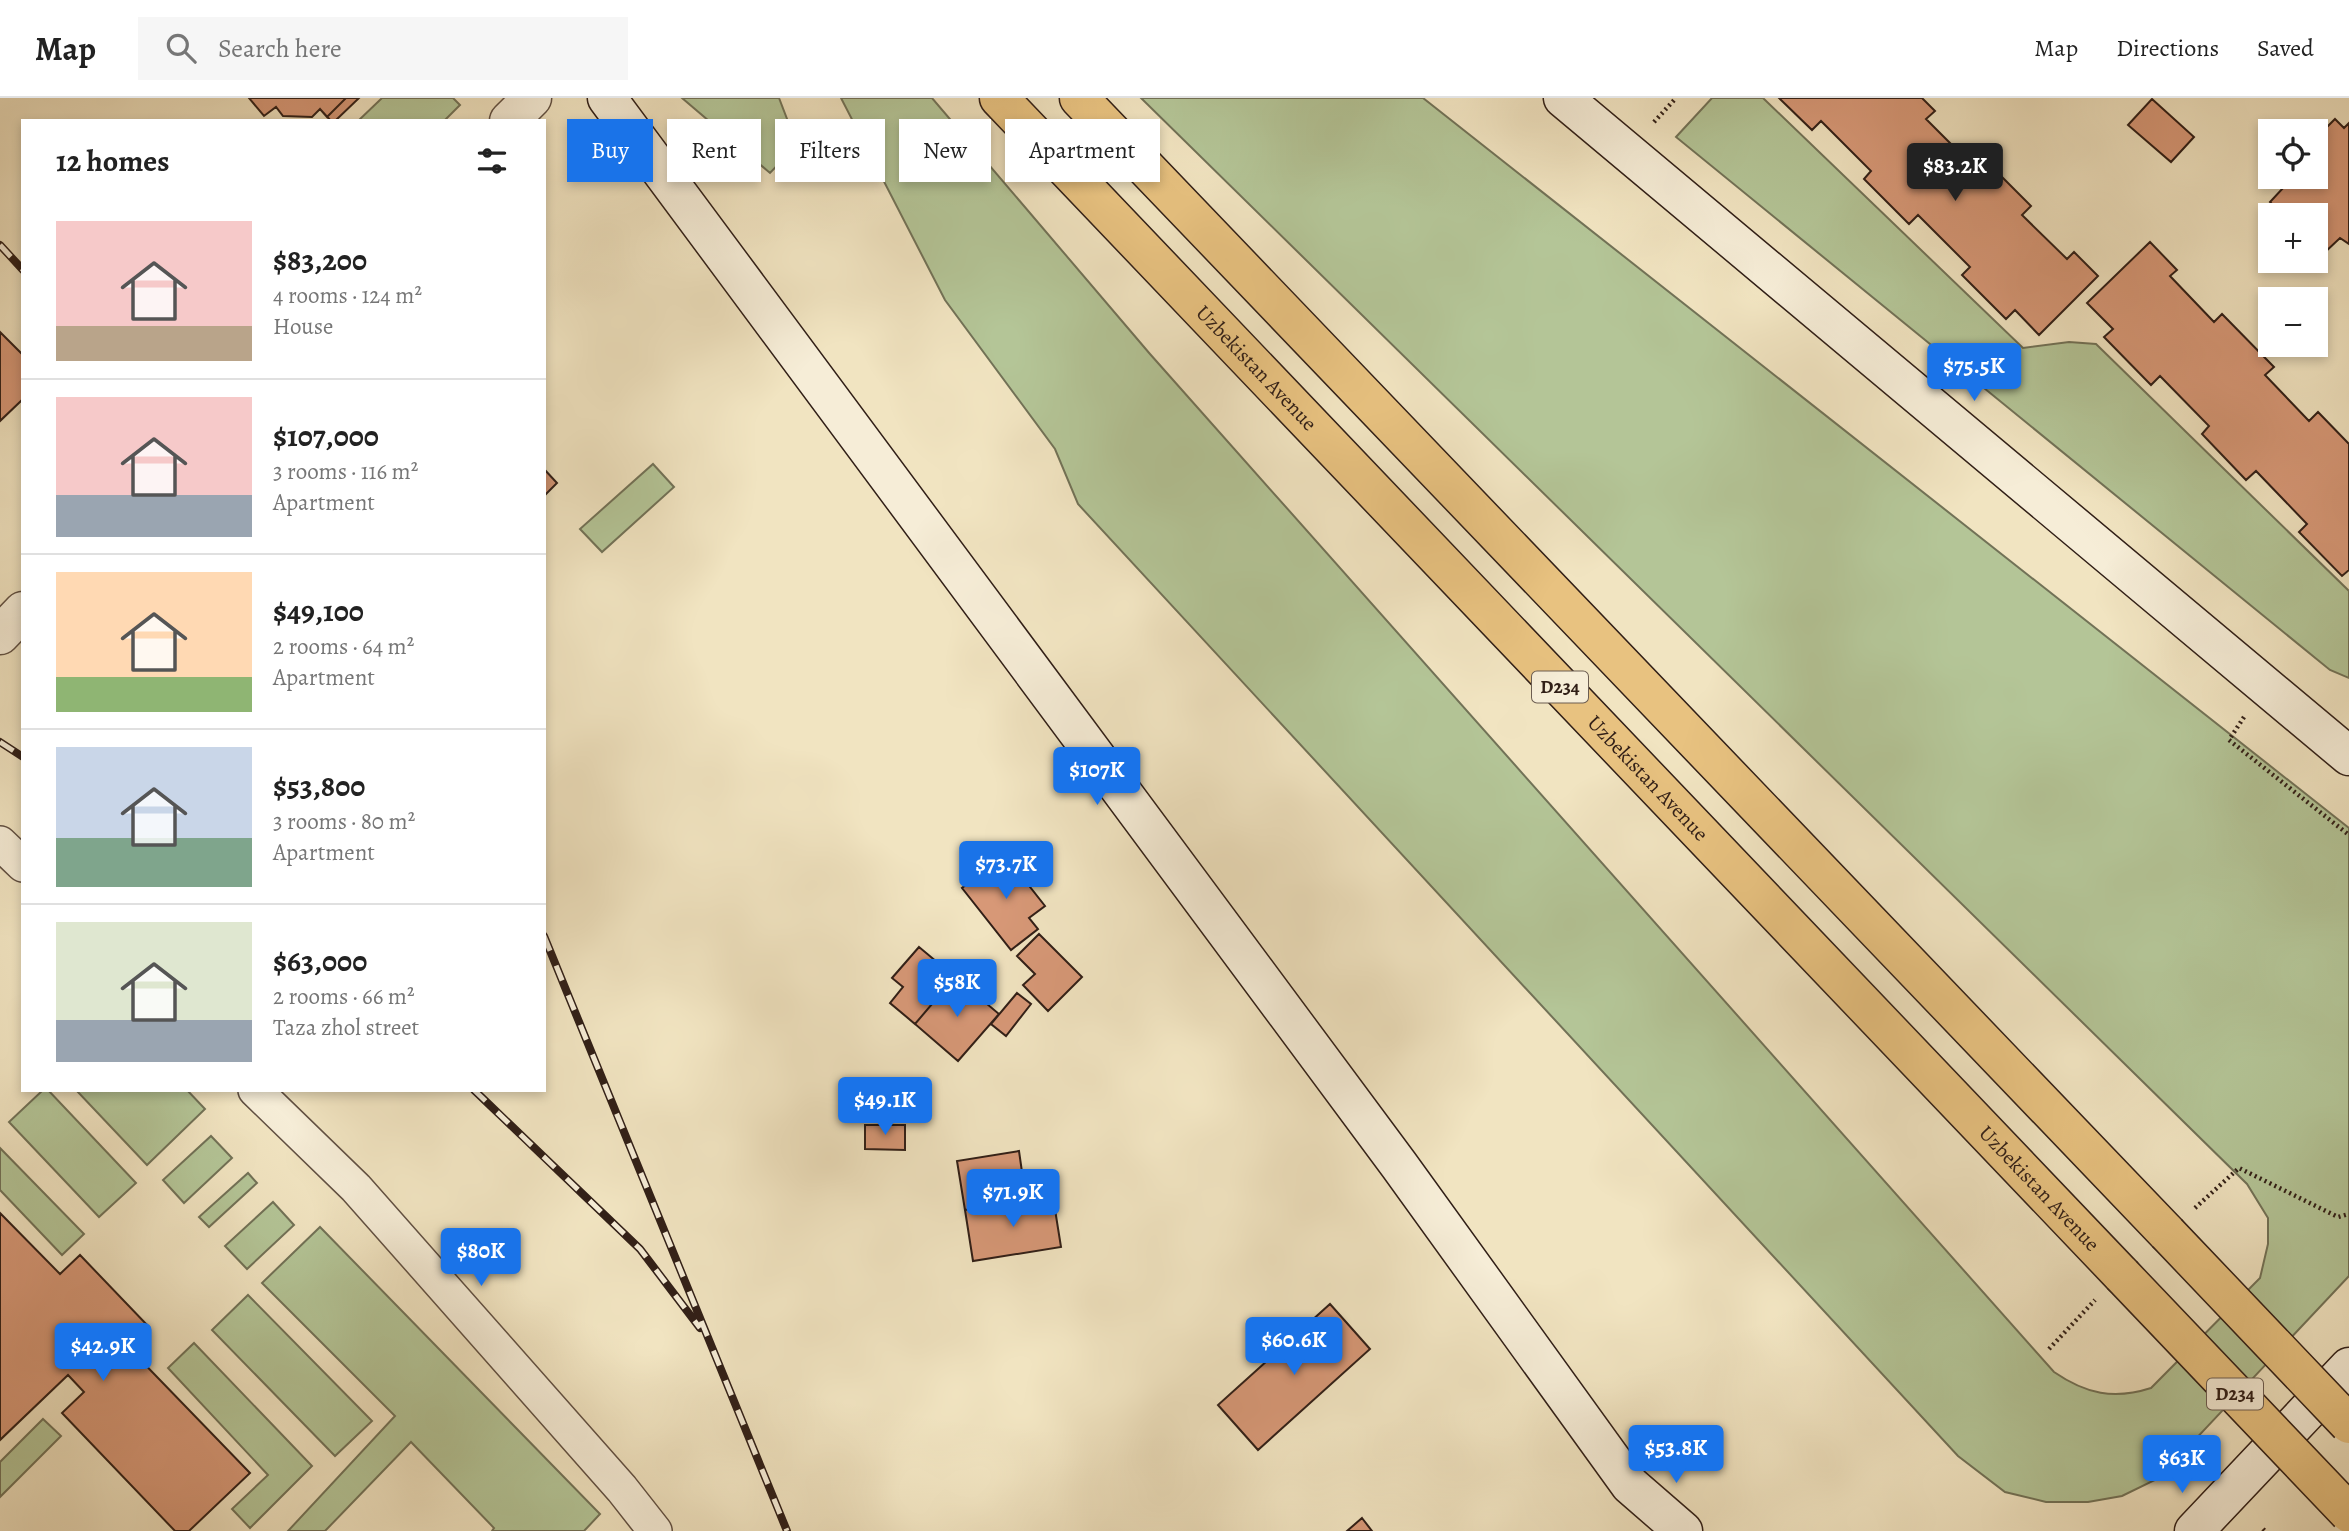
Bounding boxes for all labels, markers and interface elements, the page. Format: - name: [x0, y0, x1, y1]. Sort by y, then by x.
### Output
- search box: [138, 17, 628, 80]
- text: Map: [35, 26, 96, 71]
- icon: search: [162, 29, 200, 67]
- text: Search here: [218, 31, 342, 66]
- text: Map: [2034, 32, 2078, 64]
- text: Directions: [2116, 32, 2219, 64]
- text: Saved: [2257, 32, 2314, 64]
- chip: Buy: [567, 119, 653, 182]
- chip: Rent: [667, 119, 761, 182]
- chip: Filters: [775, 119, 885, 182]
- chip: New: [899, 119, 991, 182]
- chip: Apartment: [1005, 119, 1160, 182]
- map controls: [2258, 119, 2328, 357]
- button: locate: [2258, 119, 2328, 189]
- text: 12 homes: [56, 141, 169, 181]
- icon: filters: [473, 142, 511, 180]
- pin: $83.2K: [1898, 144, 2012, 203]
- text: $83.2K: [1923, 150, 1987, 181]
- button: +: [2258, 203, 2328, 273]
- text: $83,200: [273, 240, 367, 280]
- icon: home: [112, 249, 196, 333]
- text: 4 rooms · 124 m²: [273, 280, 422, 311]
- button: −: [2258, 287, 2328, 357]
- street label: Uzbekistan Avenue: [1190, 299, 1323, 437]
- text: House: [273, 311, 333, 342]
- pin: $75.5K: [1917, 344, 2031, 403]
- text: $75.5K: [1943, 350, 2005, 381]
- text: $107,000: [273, 416, 379, 456]
- icon: home: [112, 425, 196, 509]
- text: 3 rooms · 116 m²: [273, 456, 418, 487]
- text: Apartment: [273, 487, 375, 518]
- text: $49,100: [273, 591, 364, 631]
- icon: home: [112, 600, 196, 684]
- text: 2 rooms · 64 m²: [273, 631, 414, 662]
- text: Apartment: [273, 662, 375, 693]
- road number: D234: [1532, 672, 1588, 702]
- street label: Uzbekistan Avenue: [1581, 709, 1715, 847]
- pin: $107K: [1048, 748, 1146, 807]
- text: $107K: [1069, 754, 1125, 785]
- text: $53,800: [273, 766, 365, 806]
- icon: home: [112, 775, 196, 859]
- text: 3 rooms · 80 m²: [273, 806, 415, 837]
- text: Apartment: [273, 837, 375, 868]
- pin: $73.7K: [949, 842, 1063, 901]
- text: $73.7K: [975, 848, 1037, 879]
- text: $63,000: [273, 941, 367, 981]
- icon: home: [112, 950, 196, 1034]
- pin: $58K: [916, 960, 998, 1019]
- text: $58K: [934, 966, 980, 997]
- text: 2 rooms · 66 m²: [273, 981, 415, 1012]
- text: Taza zhol street: [273, 1012, 419, 1043]
- pin: $49.1K: [828, 1077, 942, 1137]
- text: $49.1K: [854, 1084, 916, 1115]
- street label: Uzbekistan Avenue: [1973, 1119, 2106, 1257]
- pin: $71.9K: [956, 1170, 1070, 1229]
- text: $71.9K: [983, 1176, 1043, 1207]
- pin: $80K: [440, 1228, 522, 1288]
- text: $80K: [457, 1235, 505, 1266]
- pin: $60.6K: [1237, 1318, 1351, 1377]
- pin: $42.9K: [46, 1324, 160, 1383]
- text: $60.6K: [1261, 1324, 1327, 1355]
- text: $42.9K: [71, 1330, 135, 1361]
- road number: D234: [2207, 1378, 2263, 1410]
- pin: $53.8K: [1619, 1426, 1733, 1485]
- text: $53.8K: [1645, 1432, 1707, 1463]
- pin: $63K: [2141, 1436, 2223, 1495]
- text: $63K: [2159, 1442, 2205, 1473]

